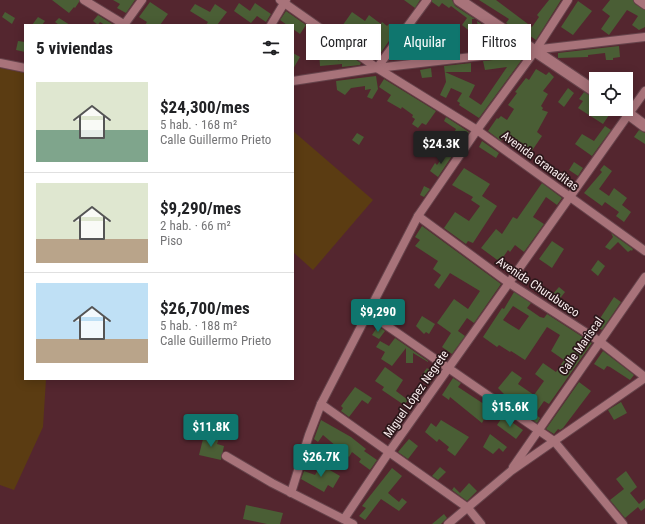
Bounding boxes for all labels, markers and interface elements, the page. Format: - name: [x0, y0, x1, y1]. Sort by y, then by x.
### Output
- chip: Comprar: [306, 24, 381, 60]
- chip: Alquilar: [389, 24, 460, 60]
- chip: Filtros: [468, 24, 531, 60]
- icon: filters: [260, 37, 282, 59]
- text: 5 viviendas: [36, 38, 113, 58]
- map controls: [589, 72, 633, 116]
- button: locate: [589, 72, 633, 116]
- text: $24,300/mes: [160, 97, 250, 117]
- icon: home: [68, 98, 116, 146]
- text: 5 hab. · 168 m²: [160, 117, 237, 132]
- street label: Avenida Granaditas: [499, 128, 581, 194]
- pin: $24.3K: [408, 131, 474, 165]
- text: Calle Guillermo Prieto: [160, 132, 271, 147]
- text: $24.3K: [422, 136, 460, 151]
- text: $9,290/mes: [160, 198, 241, 218]
- icon: home: [68, 199, 116, 247]
- text: 2 hab. · 66 m²: [160, 218, 231, 233]
- text: Piso: [160, 233, 183, 248]
- street label: Avenida Churubusco: [494, 254, 582, 320]
- text: $26,700/mes: [160, 298, 250, 318]
- icon: home: [68, 299, 116, 347]
- pin: $9,290: [345, 299, 411, 333]
- text: $9,290: [360, 304, 396, 319]
- street label: Calle Mariscal: [556, 314, 606, 378]
- text: 5 hab. · 188 m²: [160, 318, 237, 333]
- text: Calle Guillermo Prieto: [160, 333, 271, 348]
- street label: Miguel López Negrete: [381, 347, 452, 440]
- pin: $15.6K: [477, 394, 543, 428]
- text: $15.6K: [491, 399, 529, 414]
- pin: $11.8K: [178, 414, 244, 448]
- text: $11.8K: [192, 419, 230, 434]
- pin: $26.7K: [288, 444, 354, 478]
- text: $26.7K: [302, 449, 340, 464]

